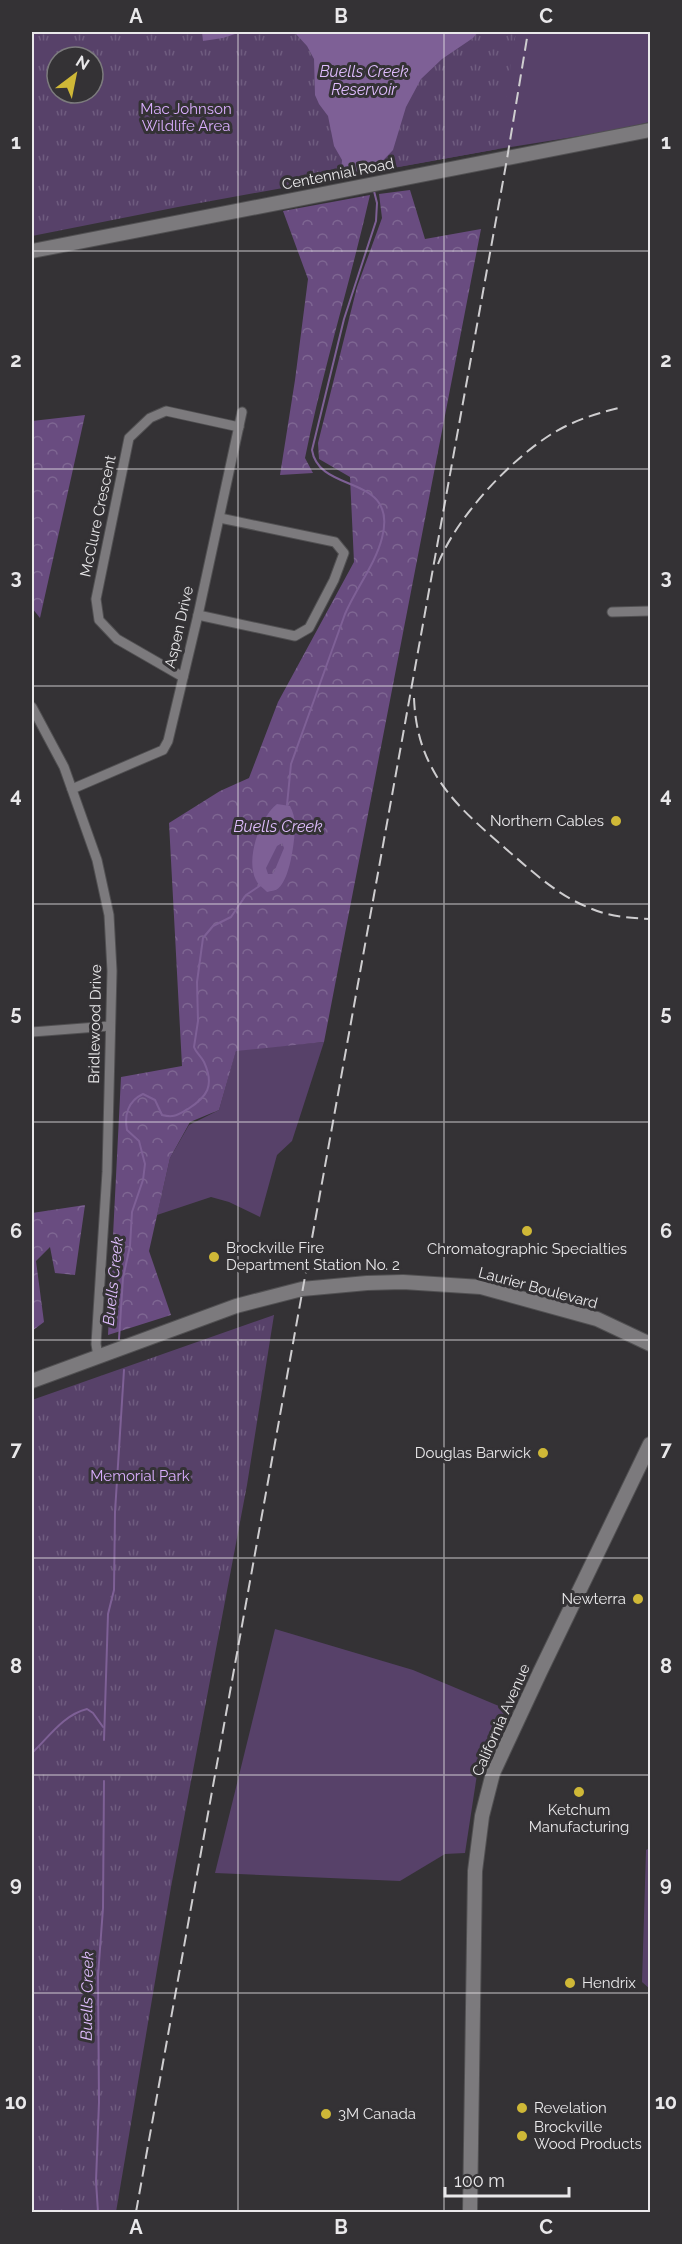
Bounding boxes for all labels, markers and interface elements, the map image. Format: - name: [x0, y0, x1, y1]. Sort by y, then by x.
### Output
- text: A: [129, 4, 143, 28]
- text: B: [334, 4, 348, 28]
- text: C: [539, 4, 553, 28]
- north arrow: [45, 45, 105, 105]
- text: N: [72, 51, 93, 74]
- water label: Buells Creek Reservoir: [319, 62, 409, 99]
- park label: Mac Johnson Wildlife Area: [140, 100, 232, 135]
- text: 1: [11, 130, 21, 154]
- text: 1: [661, 130, 671, 154]
- street label: Centennial Road: [280, 154, 396, 194]
- text: 2: [10, 348, 22, 372]
- text: 2: [660, 348, 672, 372]
- street label: McClure Crescent: [76, 453, 120, 579]
- text: 3: [10, 565, 22, 589]
- text: 3: [660, 565, 672, 589]
- street label: Aspen Drive: [161, 584, 197, 670]
- text: 4: [10, 783, 22, 807]
- text: 4: [660, 783, 672, 807]
- place label: Northern Cables: [490, 812, 604, 830]
- marker: Northern Cables: [609, 814, 623, 828]
- water label: Buells Creek: [233, 817, 323, 836]
- street label: Bridlewood Drive: [85, 964, 105, 1084]
- text: 5: [10, 1001, 22, 1025]
- text: 5: [660, 1001, 672, 1025]
- text: 6: [10, 1219, 22, 1243]
- text: 6: [660, 1219, 672, 1243]
- marker: Chromatographic Specialties: [520, 1224, 534, 1238]
- water label: Buells Creek: [99, 1235, 127, 1326]
- place label: Brockville Fire Department Station No. 2: [226, 1239, 400, 1274]
- place label: Chromatographic Specialties: [427, 1240, 627, 1258]
- marker: Brockville Fire Department Station No. 2: [207, 1250, 221, 1264]
- street label: Laurier Boulevard: [476, 1263, 600, 1313]
- text: 7: [10, 1437, 22, 1461]
- text: 7: [660, 1437, 672, 1461]
- place label: Douglas Barwick: [415, 1444, 531, 1462]
- marker: Douglas Barwick: [536, 1446, 550, 1460]
- park label: Memorial Park: [90, 1467, 190, 1485]
- place label: Newterra: [561, 1590, 626, 1608]
- marker: Newterra: [631, 1592, 645, 1606]
- text: 8: [10, 1654, 22, 1678]
- text: 8: [660, 1654, 672, 1678]
- street label: California Avenue: [468, 1661, 534, 1779]
- marker: Ketchum Manufacturing: [572, 1785, 586, 1799]
- place label: Ketchum Manufacturing: [529, 1801, 629, 1836]
- text: 9: [10, 1872, 22, 1896]
- text: 9: [660, 1872, 672, 1896]
- water label: Buells Creek: [77, 1951, 97, 2041]
- place label: Hendrix: [582, 1974, 636, 1992]
- marker: Hendrix: [563, 1976, 577, 1990]
- text: 10: [5, 2090, 27, 2114]
- text: 10: [655, 2090, 677, 2114]
- place label: Revelation: [534, 2099, 607, 2117]
- marker: Revelation: [515, 2101, 529, 2115]
- place label: 3M Canada: [338, 2105, 416, 2123]
- marker: 3M Canada: [319, 2107, 333, 2121]
- place label: Brockville Wood Products: [534, 2118, 642, 2153]
- marker: Brockville Wood Products: [515, 2129, 529, 2143]
- scale bar: [445, 2160, 570, 2198]
- text: 100 m: [454, 2170, 505, 2191]
- text: A: [129, 2215, 143, 2239]
- text: B: [334, 2215, 348, 2239]
- text: C: [539, 2215, 553, 2239]

